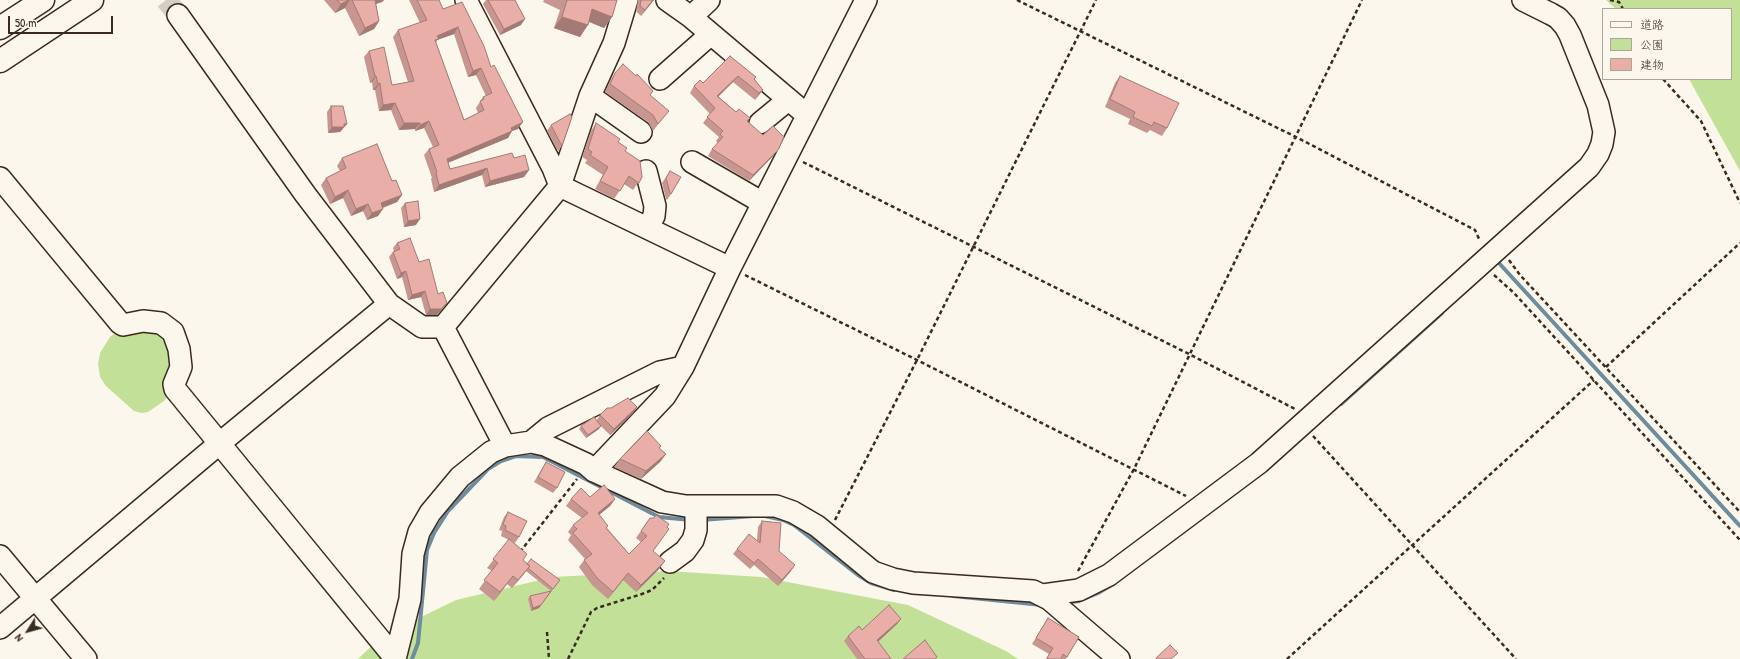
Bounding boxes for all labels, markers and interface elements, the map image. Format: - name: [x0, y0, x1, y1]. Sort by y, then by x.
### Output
- scale bar: [10, 8, 115, 34]
- legend: [1602, 8, 1732, 80]
- text: 50 m: [15, 14, 36, 31]
- text: 道路: [1640, 16, 1664, 33]
- text: 公園: [1640, 36, 1664, 53]
- text: 建物: [1640, 56, 1664, 73]
- north arrow: [8, 611, 48, 651]
- text: N: [11, 632, 26, 645]

